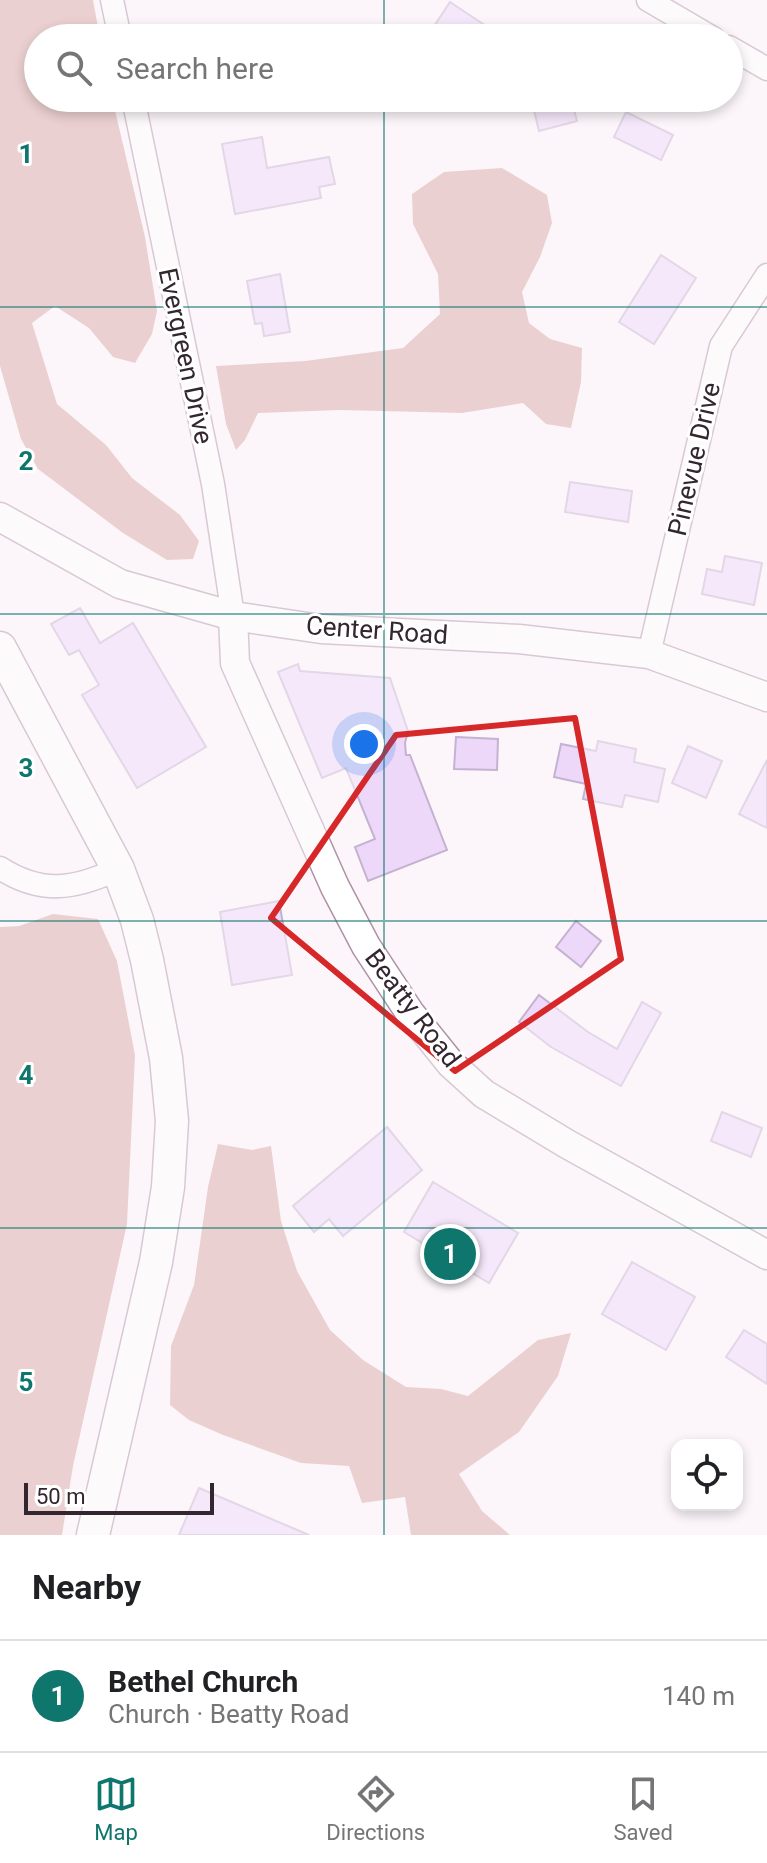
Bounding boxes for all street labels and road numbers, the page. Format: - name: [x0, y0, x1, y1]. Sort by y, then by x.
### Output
- street label: Evergreen Drive: [153, 265, 219, 447]
- street label: Pinevue Drive: [662, 379, 726, 539]
- street label: Center Road: [305, 610, 449, 650]
- street label: Beatty Road: [359, 943, 467, 1073]

